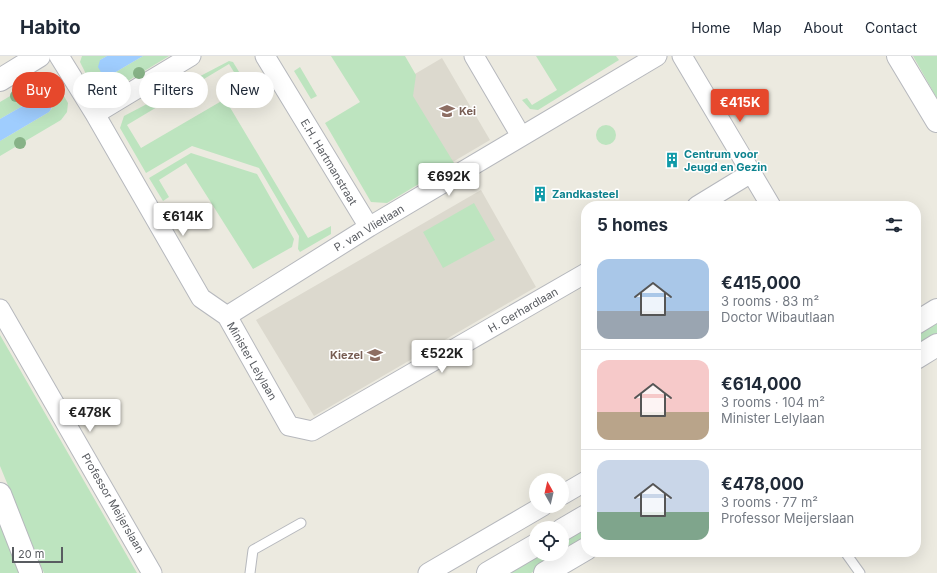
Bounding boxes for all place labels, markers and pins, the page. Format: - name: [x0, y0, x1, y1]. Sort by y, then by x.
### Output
- pin: €415K: [712, 89, 768, 123]
- school or university icon: Kei: [438, 102, 456, 120]
- place label: Kei: [459, 104, 476, 118]
- place label: Centrum voor Jeugd en Gezin: [684, 147, 767, 174]
- building icon: Centrum voor Jeugd en Gezin: [663, 151, 681, 169]
- pin: €692K: [421, 163, 477, 197]
- building icon: Zandkasteel: [531, 185, 549, 203]
- place label: Zandkasteel: [552, 187, 618, 201]
- pin: €614K: [155, 203, 211, 237]
- pin: €522K: [414, 340, 470, 374]
- school or university icon: Kiezel: [366, 346, 384, 364]
- place label: Kiezel: [330, 348, 363, 362]
- pin: €478K: [62, 399, 118, 433]

